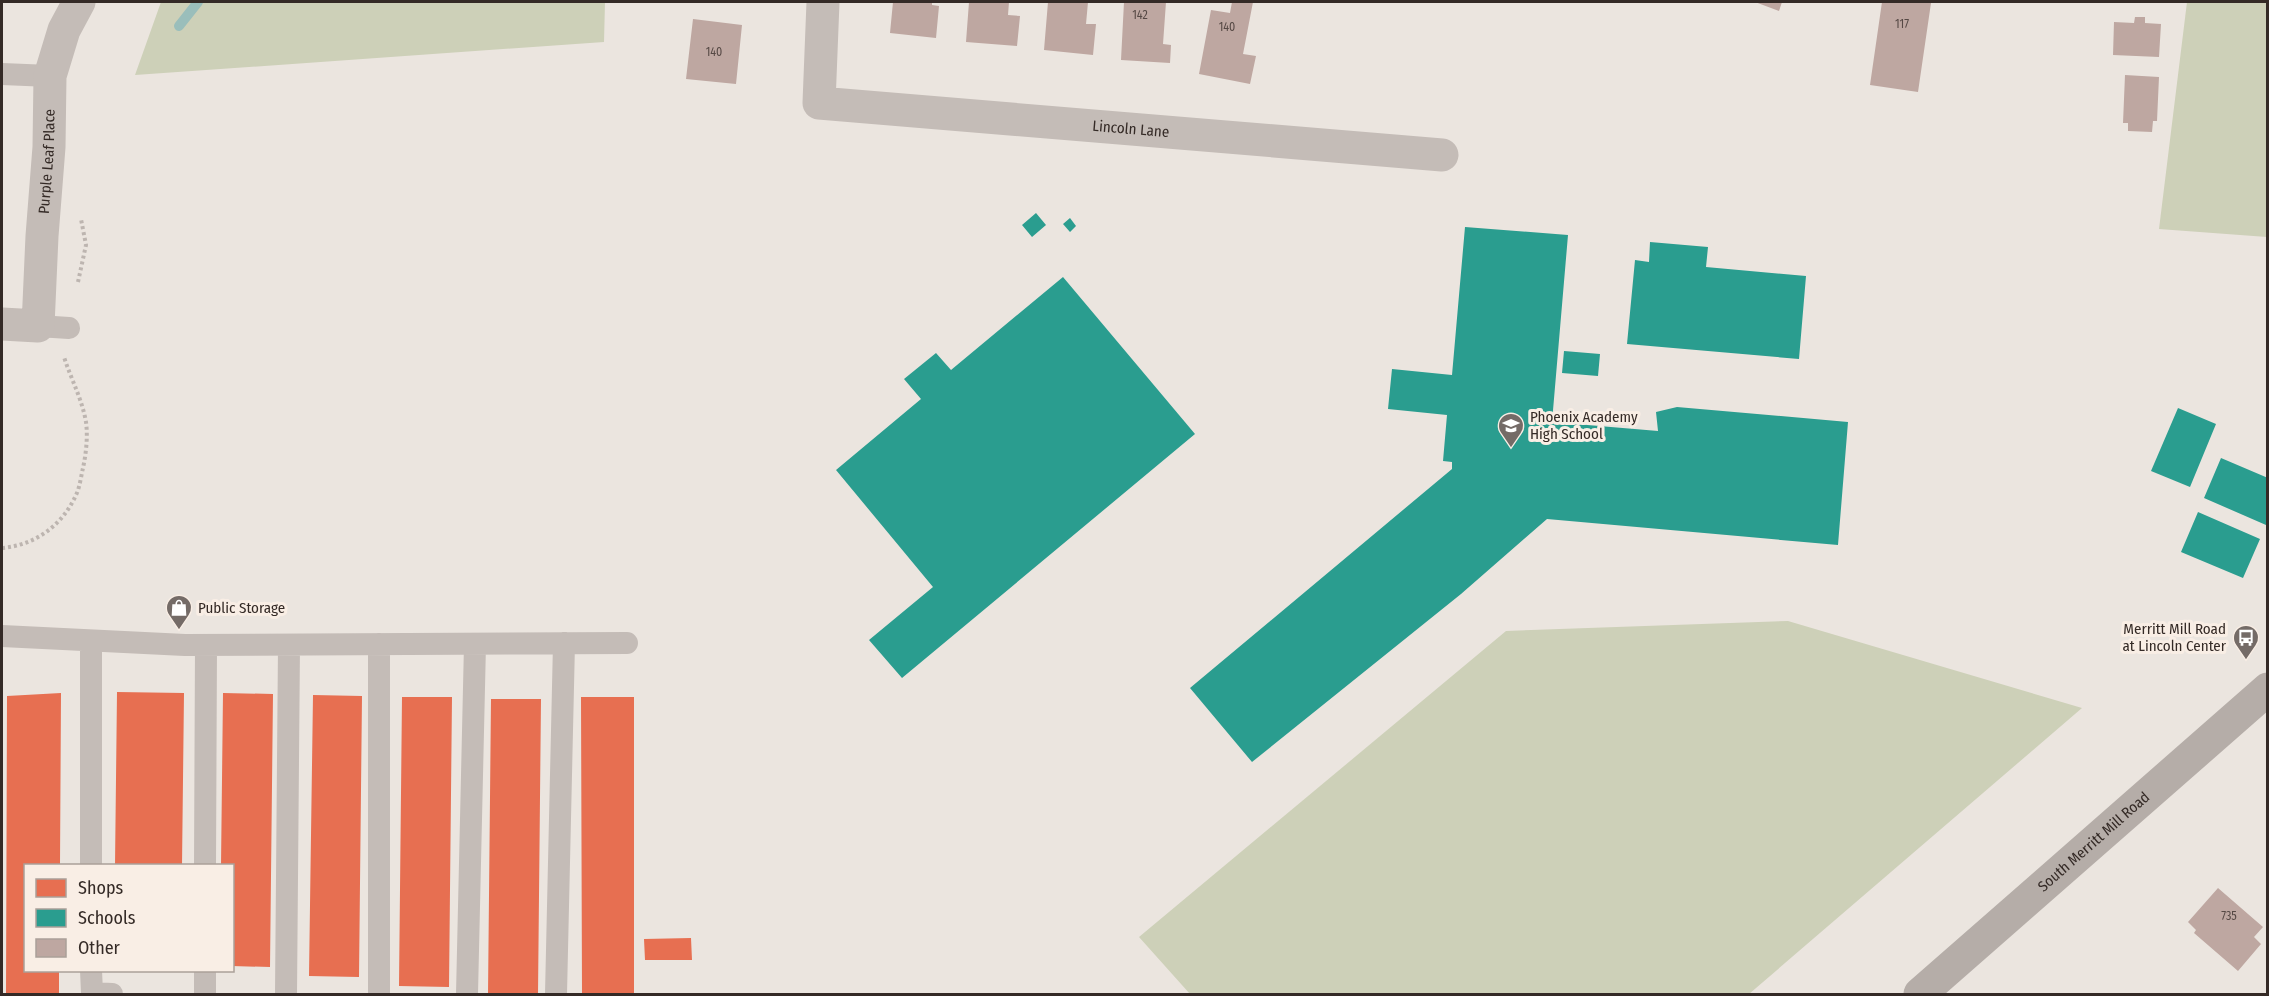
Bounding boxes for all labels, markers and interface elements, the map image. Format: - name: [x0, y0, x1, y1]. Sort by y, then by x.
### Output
- house number: 142: [1132, 8, 1148, 22]
- house number: 117: [1895, 17, 1909, 31]
- house number: 140: [1219, 20, 1235, 34]
- house number: 140: [706, 45, 722, 59]
- street label: Purple Leaf Place: [35, 109, 59, 214]
- street label: Lincoln Lane: [1092, 117, 1170, 141]
- place label: Phoenix Academy High School: [1530, 408, 1638, 443]
- school or university icon: Phoenix Academy High School: [1496, 411, 1526, 449]
- shop icon: Public Storage: [164, 593, 194, 631]
- place label: Public Storage: [198, 599, 285, 617]
- place label: Merritt Mill Road at Lincoln Center: [2123, 620, 2227, 655]
- bus stop icon: Merritt Mill Road at Lincoln Center: [2231, 623, 2261, 661]
- street label: South Merritt Mill Road: [2034, 788, 2153, 895]
- legend: [24, 864, 234, 972]
- text: Shops: [78, 877, 123, 899]
- text: Schools: [78, 907, 136, 929]
- house number: 735: [2221, 909, 2237, 923]
- text: Other: [78, 937, 121, 959]

